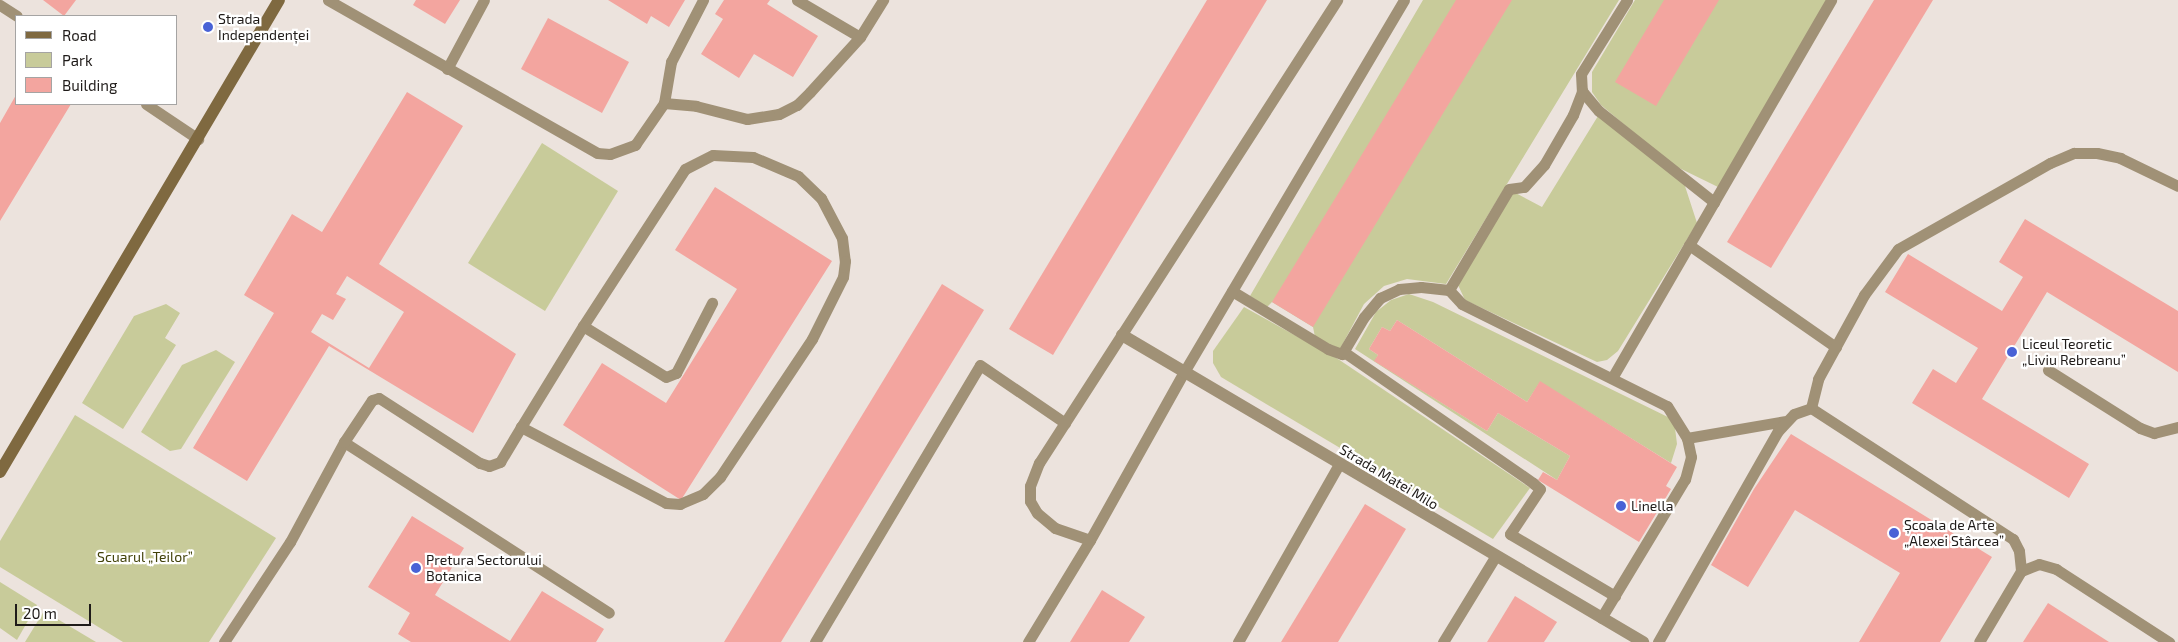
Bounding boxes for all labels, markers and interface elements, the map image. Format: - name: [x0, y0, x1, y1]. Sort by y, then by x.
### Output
- place label: Strada Independenței: [218, 11, 309, 44]
- legend: [15, 15, 178, 105]
- marker: Strada Independenței: [202, 21, 214, 33]
- text: Road: [62, 26, 97, 44]
- text: Park: [62, 51, 93, 69]
- text: Building: [62, 76, 117, 94]
- place label: Liceul Teoretic „Liviu Rebreanu”: [2022, 336, 2126, 368]
- marker: Liceul Teoretic „Liviu Rebreanu”: [2006, 346, 2018, 358]
- street label: Strada Matei Milo: [1336, 441, 1442, 513]
- place label: Linella: [1631, 498, 1673, 514]
- marker: Linella: [1615, 500, 1627, 512]
- place label: Școala de Arte „Alexei Stârcea”: [1904, 517, 2004, 550]
- marker: Școala de Arte „Alexei Stârcea”: [1888, 527, 1900, 539]
- park label: Scuarul „Teilor”: [97, 549, 193, 565]
- place label: Pretura Sectorului Botanica: [426, 552, 542, 584]
- marker: Pretura Sectorului Botanica: [410, 562, 422, 574]
- scale bar: [18, 594, 94, 626]
- text: 20 m: [23, 604, 57, 622]

